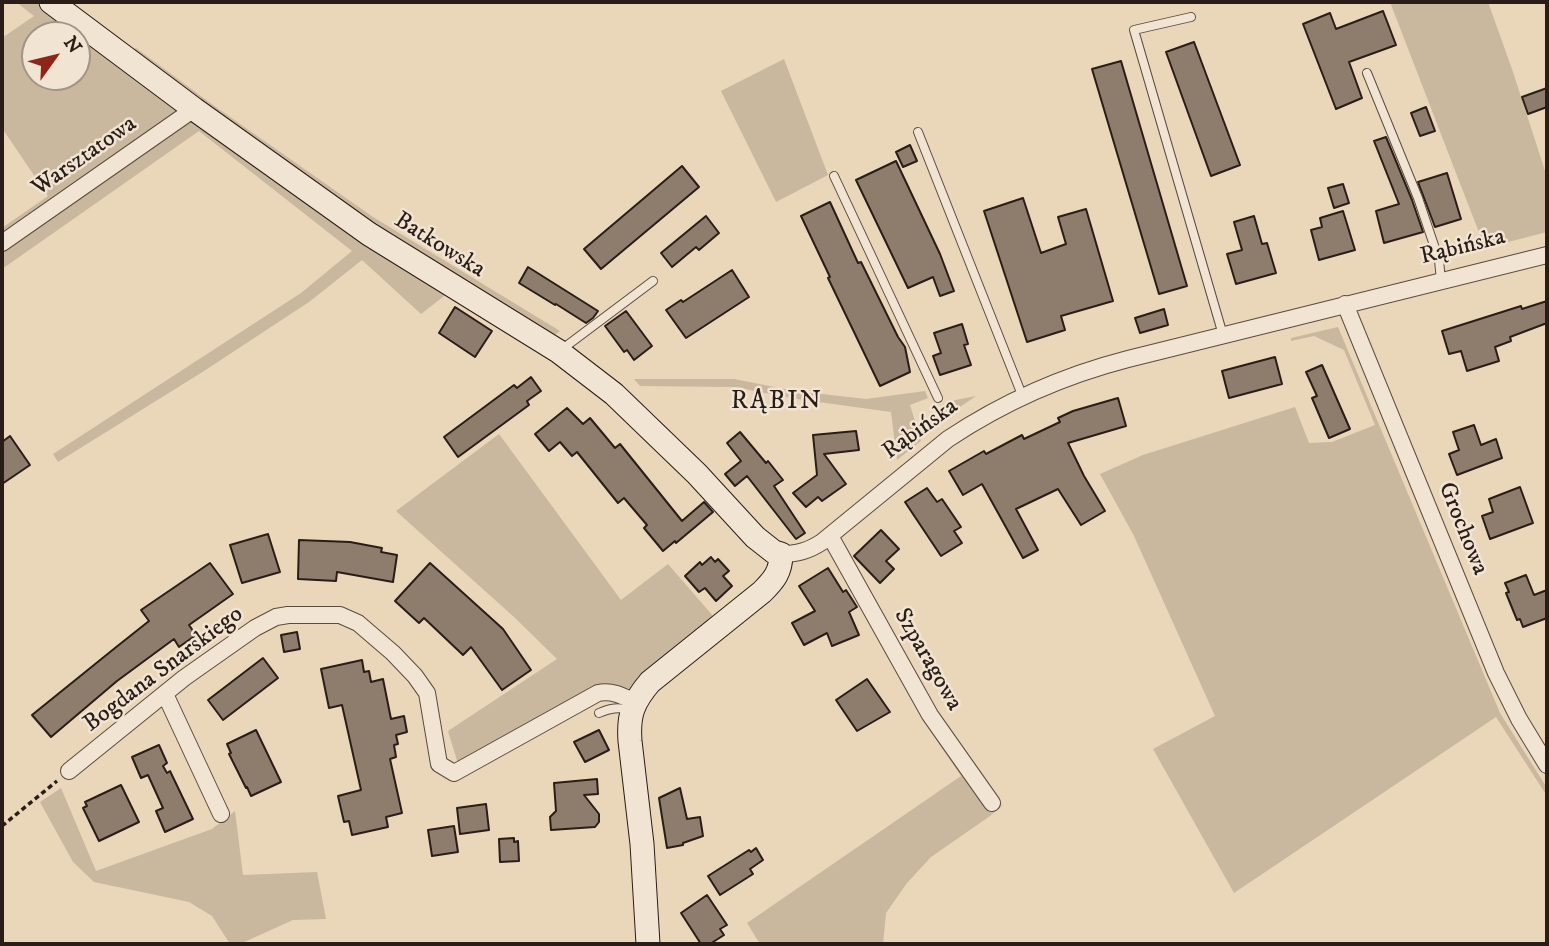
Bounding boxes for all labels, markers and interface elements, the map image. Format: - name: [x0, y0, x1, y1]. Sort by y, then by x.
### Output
- north arrow: [21, 21, 91, 91]
- text: N: [58, 32, 86, 58]
- street label: Warsztatowa: [27, 111, 143, 203]
- street label: Batkowska: [388, 207, 490, 285]
- street label: Rąbińska: [1418, 224, 1508, 272]
- district label: RĄBIN: [731, 387, 823, 419]
- street label: Rąbińska: [878, 393, 964, 467]
- street label: Grochowa: [1430, 478, 1494, 580]
- street label: Bogdana Snarskiego: [79, 601, 249, 739]
- street label: Szparagowa: [886, 604, 968, 716]

